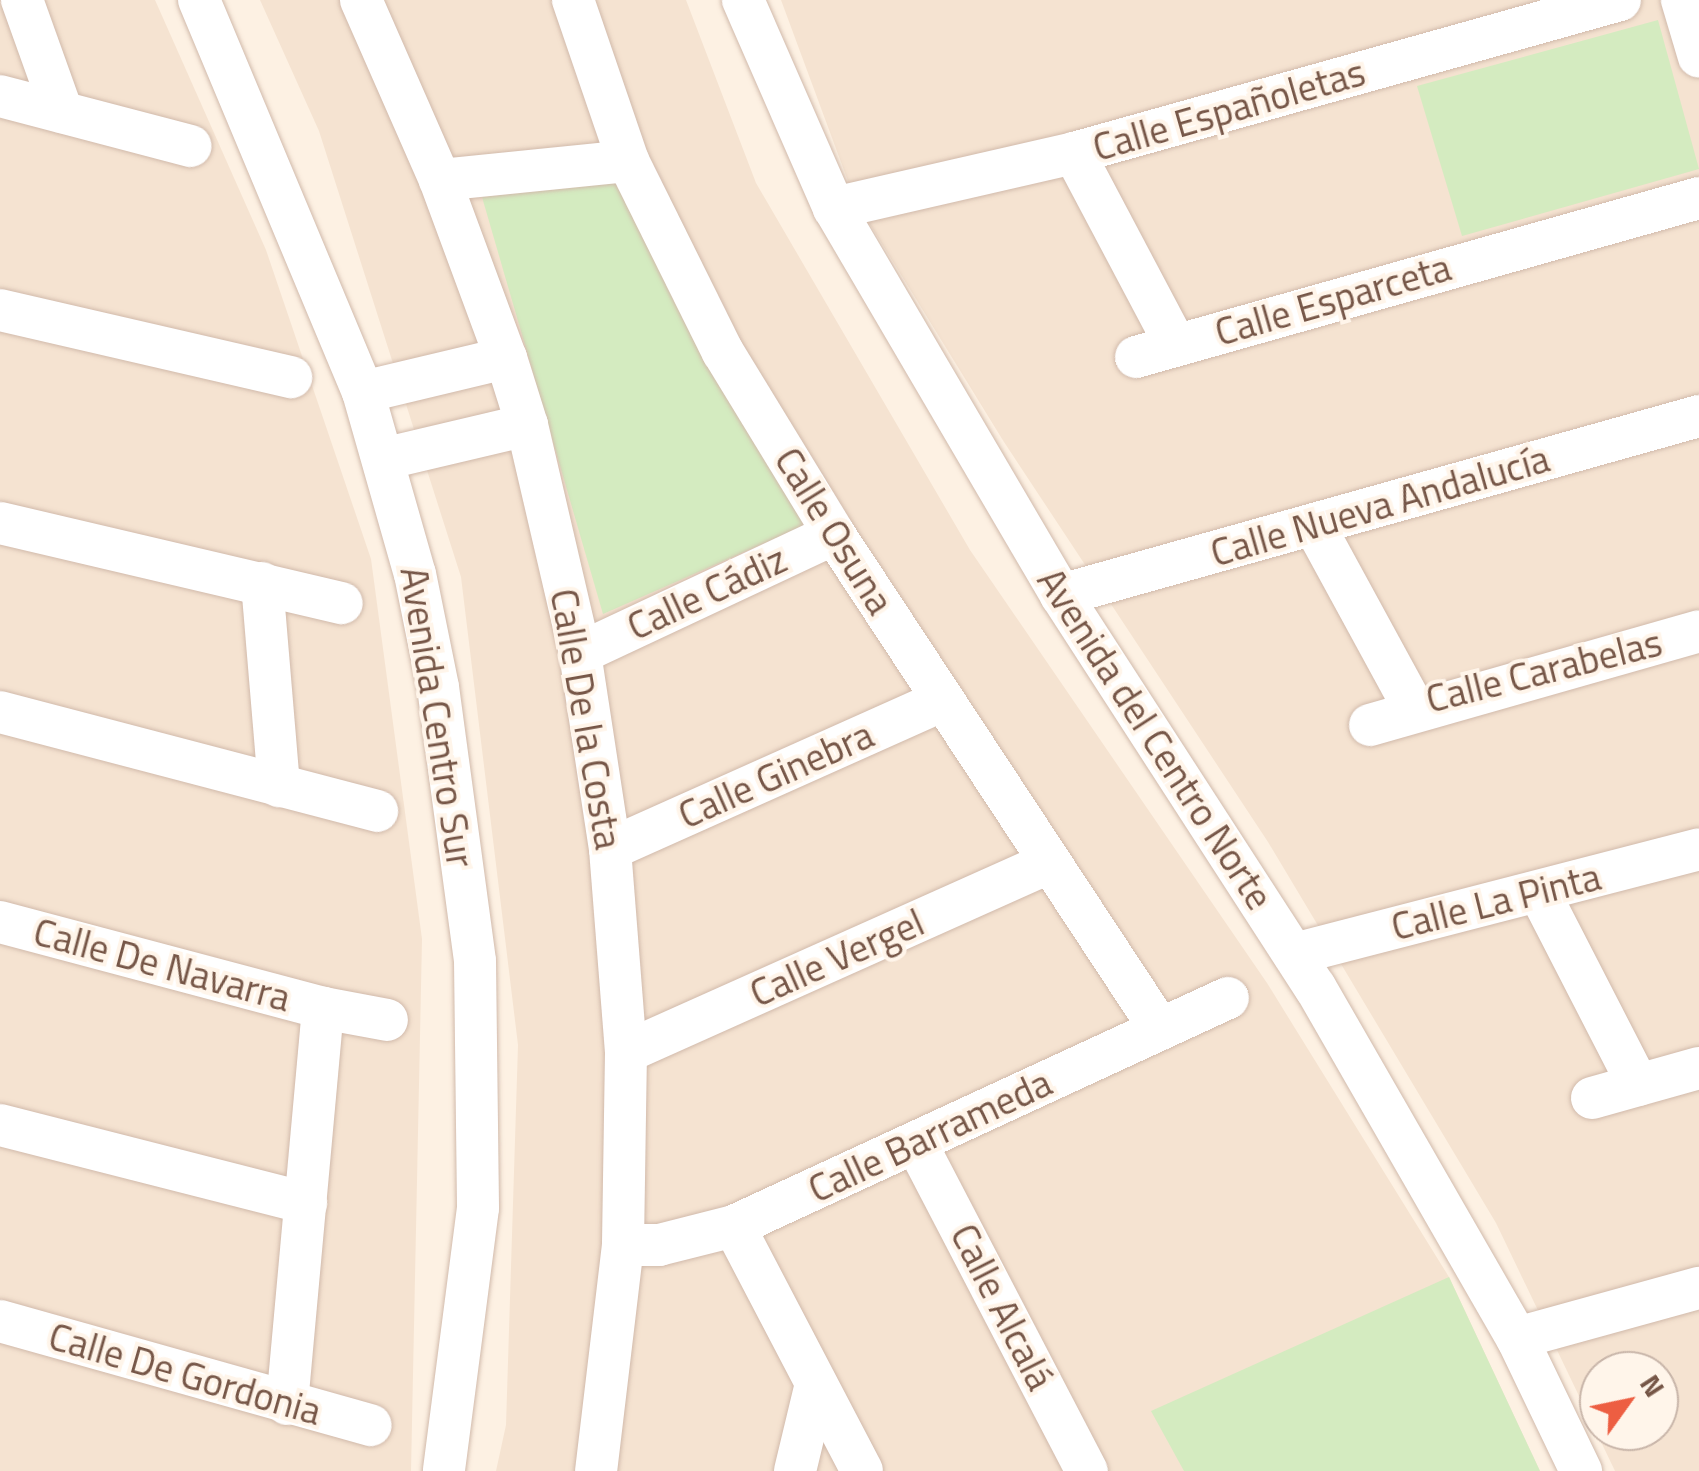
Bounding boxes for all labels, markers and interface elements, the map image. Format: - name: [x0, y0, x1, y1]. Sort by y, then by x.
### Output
- street label: Calle Españoletas: [1088, 49, 1370, 171]
- street label: Calle Esparceta: [1210, 245, 1456, 355]
- street label: Calle Nueva Andalucía: [1205, 436, 1555, 576]
- street label: Calle Osuna: [765, 440, 903, 622]
- street label: Calle Cádiz: [620, 536, 794, 650]
- street label: Avenida del Centro Norte: [1028, 560, 1282, 918]
- street label: Avenida Centro Sur: [391, 564, 483, 870]
- street label: Calle De la Costa: [541, 585, 631, 853]
- street label: Calle Carabelas: [1421, 620, 1667, 722]
- street label: Calle Ginebra: [672, 712, 880, 838]
- street label: Calle La Pinta: [1387, 854, 1605, 950]
- street label: Calle Vergel: [743, 899, 931, 1017]
- street label: Calle De Navarra: [29, 909, 295, 1021]
- street label: Calle Barrameda: [801, 1060, 1059, 1212]
- street label: Calle Alcalá: [941, 1217, 1063, 1397]
- street label: Calle De Gordonia: [44, 1313, 326, 1435]
- north arrow: [1579, 1351, 1679, 1451]
- text: N: [1630, 1366, 1676, 1405]

